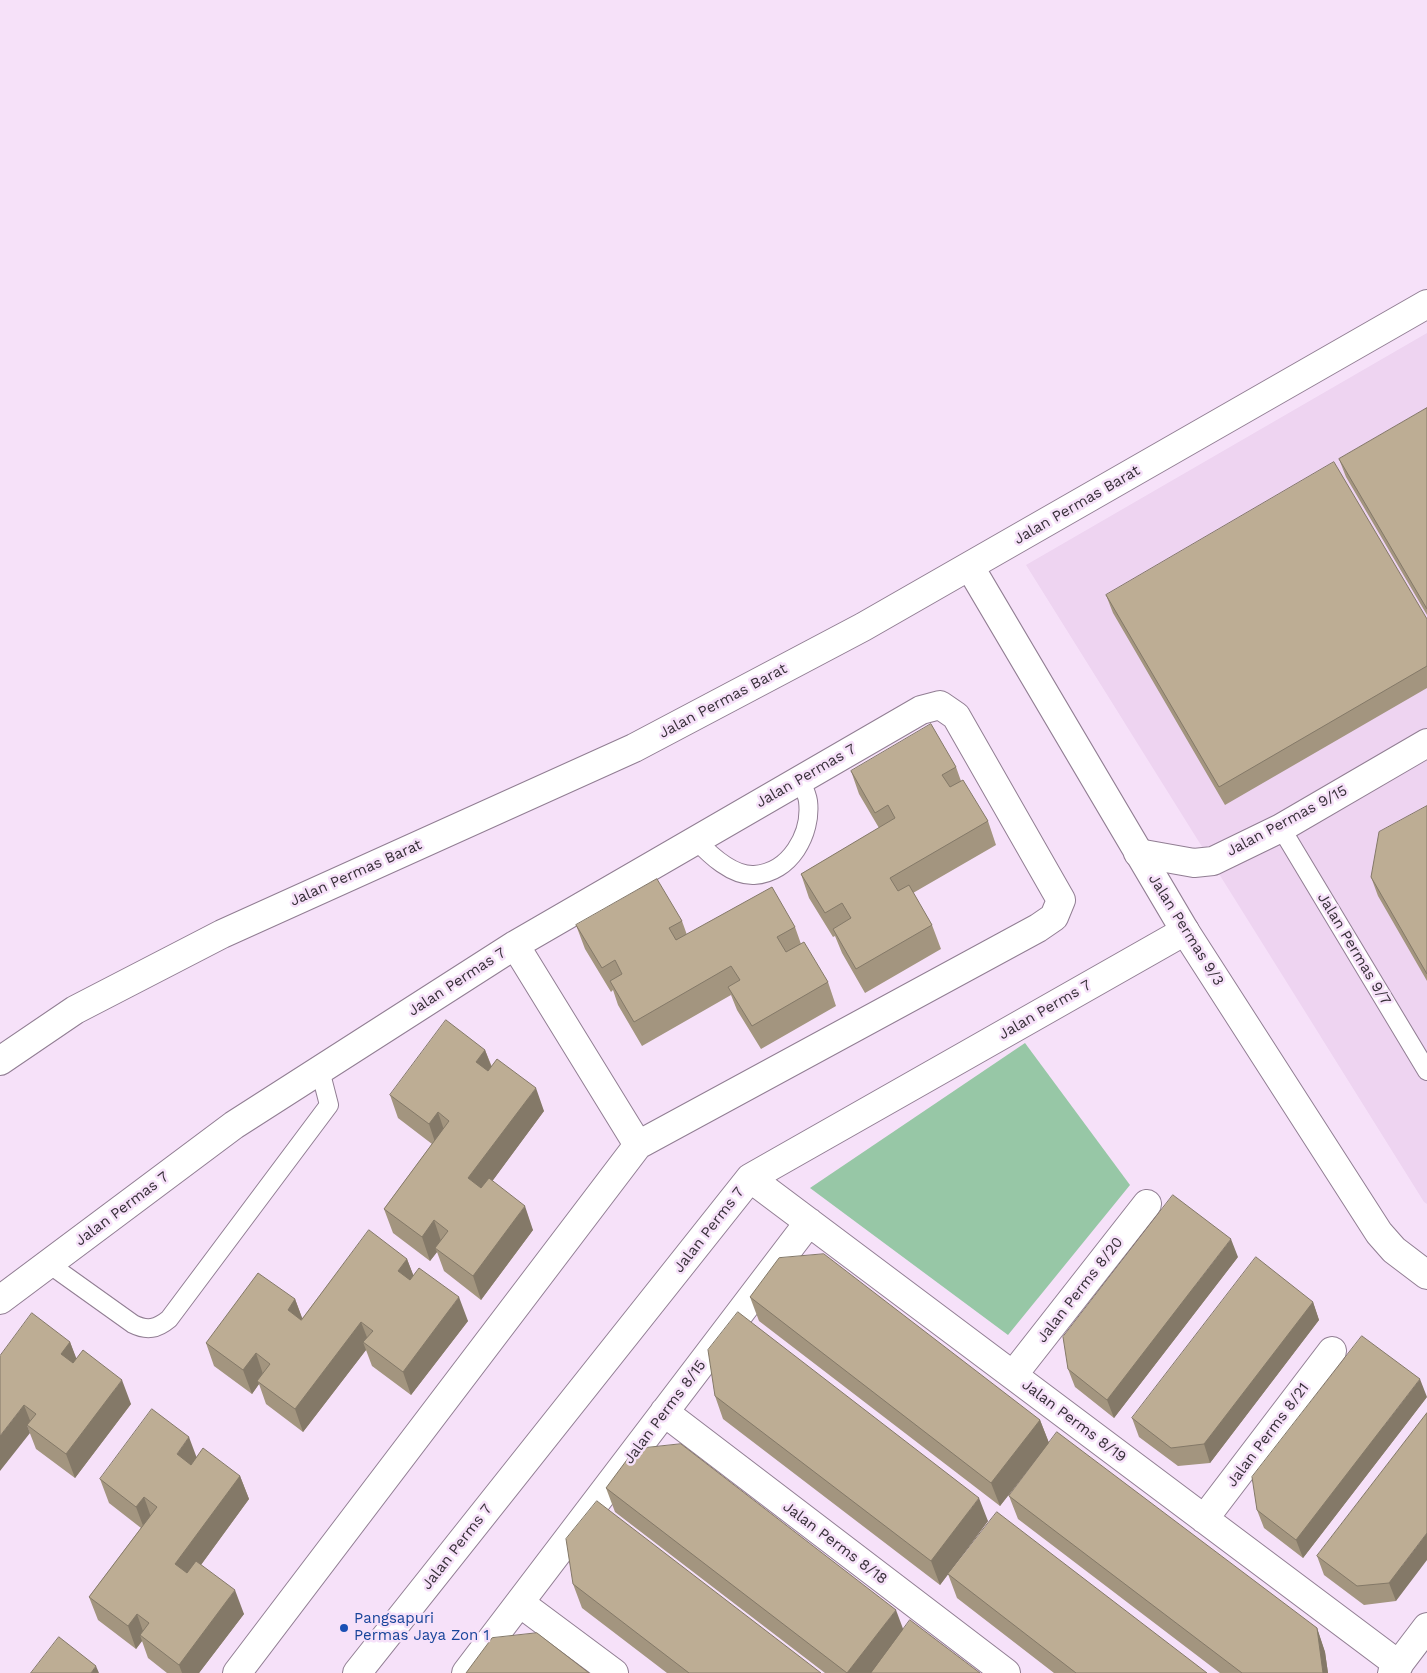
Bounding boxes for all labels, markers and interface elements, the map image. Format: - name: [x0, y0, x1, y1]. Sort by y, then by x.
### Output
- street label: Jalan Permas Barat: [1011, 462, 1143, 548]
- street label: Jalan Permas Barat: [656, 660, 790, 742]
- street label: Jalan Permas 7: [753, 740, 859, 812]
- street label: Jalan Permas 9/15: [1224, 782, 1350, 860]
- street label: Jalan Permas Barat: [287, 836, 425, 910]
- street label: Jalan Permas 9/3: [1144, 871, 1228, 989]
- street label: Jalan Permas 9/7: [1313, 890, 1395, 1008]
- street label: Jalan Permas 7: [405, 944, 509, 1020]
- street label: Jalan Perms 7: [996, 976, 1094, 1044]
- street label: Jalan Permas 7: [72, 1168, 172, 1250]
- street label: Jalan Perms 7: [670, 1184, 748, 1276]
- street label: Jalan Perms 8/20: [1033, 1234, 1127, 1346]
- street label: Jalan Perms 8/15: [620, 1356, 710, 1468]
- street label: Jalan Perms 8/19: [1018, 1376, 1130, 1466]
- street label: Jalan Perms 8/21: [1223, 1379, 1313, 1491]
- street label: Jalan Perms 8/18: [779, 1498, 891, 1588]
- street label: Jalan Perms 7: [418, 1501, 496, 1593]
- place label: Pangsapuri Permas Jaya Zon 1: [354, 1610, 489, 1645]
- marker: Pangsapuri Permas Jaya Zon 1: [338, 1622, 350, 1634]

